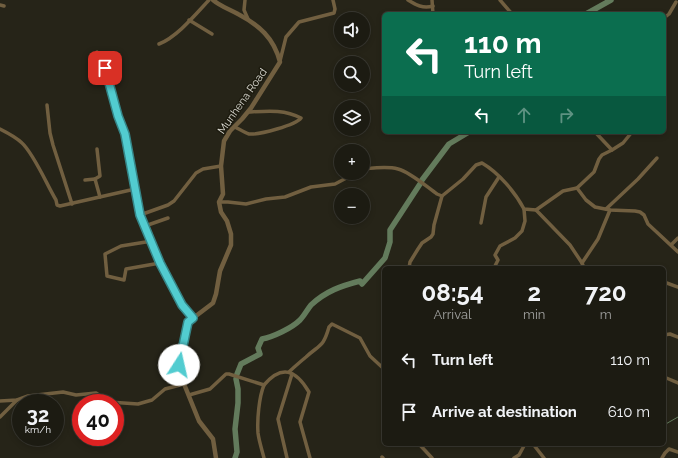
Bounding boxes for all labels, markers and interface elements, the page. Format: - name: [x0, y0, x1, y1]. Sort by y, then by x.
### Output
- map controls: [334, 12, 370, 224]
- button: sound: [334, 12, 370, 48]
- text: 110 m: [464, 27, 542, 60]
- icon: left: [398, 28, 450, 80]
- pin: [88, 51, 122, 85]
- button: search: [334, 56, 370, 92]
- icon: arrive: [94, 57, 116, 79]
- text: Turn left: [464, 61, 533, 82]
- street label: Munhena Road: [215, 66, 270, 137]
- button: layers: [334, 100, 370, 136]
- icon: left: [471, 104, 493, 126]
- icon: ahead: [513, 104, 535, 126]
- icon: right: [555, 104, 577, 126]
- button: +: [334, 144, 370, 180]
- button: −: [334, 188, 370, 224]
- text: 08:54: [421, 278, 484, 307]
- text: 2: [527, 278, 541, 307]
- text: 720: [585, 278, 627, 307]
- text: Arrival: [433, 307, 472, 322]
- text: min: [523, 307, 545, 322]
- text: m: [600, 307, 612, 322]
- position arrow: [158, 344, 200, 386]
- icon: left: [398, 349, 420, 371]
- text: Turn left: [432, 351, 493, 369]
- text: 110 m: [610, 351, 650, 369]
- speed limit sign: 40: [72, 394, 124, 446]
- icon: arrive: [398, 401, 420, 423]
- text: 32: [27, 403, 49, 427]
- text: Arrive at destination: [432, 403, 577, 421]
- text: 610 m: [608, 403, 650, 421]
- text: km/h: [25, 424, 51, 435]

